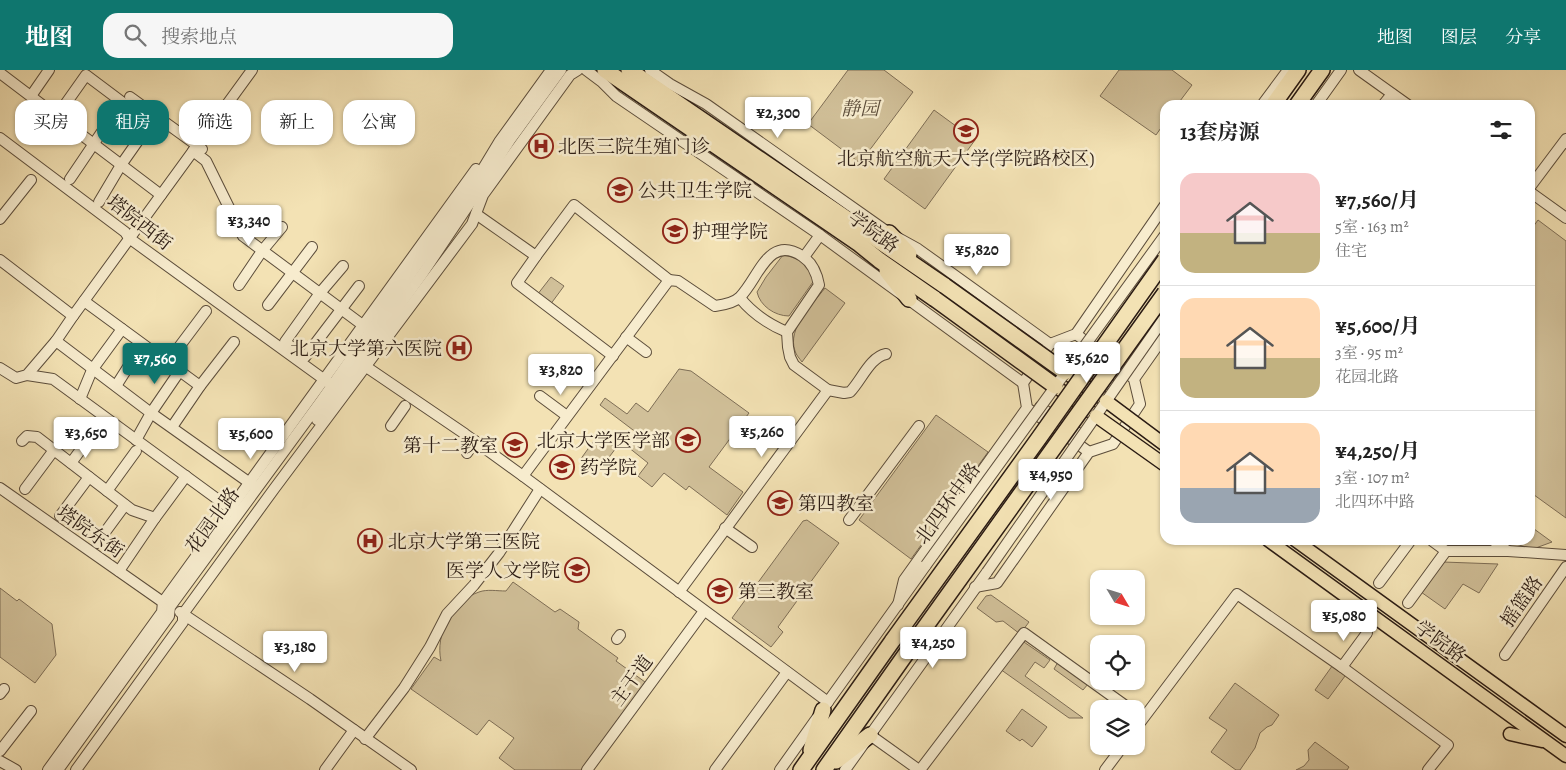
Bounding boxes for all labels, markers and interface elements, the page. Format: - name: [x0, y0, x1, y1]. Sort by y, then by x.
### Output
- search box: [103, 13, 453, 58]
- text: 地图: [25, 21, 73, 53]
- icon: search: [121, 21, 149, 49]
- text: 搜索地点: [161, 24, 237, 50]
- text: 地图: [1377, 25, 1413, 49]
- text: 图层: [1441, 25, 1477, 49]
- text: 分享: [1505, 25, 1541, 49]
- park label: 静园: [841, 96, 882, 122]
- pin: ¥2,300: [737, 97, 819, 139]
- chip: 买房: [15, 100, 87, 145]
- chip: 租房: [97, 100, 169, 145]
- chip: 筛选: [179, 100, 251, 145]
- chip: 新上: [261, 100, 333, 145]
- chip: 公寓: [343, 100, 415, 145]
- text: ¥2,300: [756, 102, 800, 124]
- icon: filters: [1487, 116, 1515, 144]
- school or university icon: 北京航空航天大学(学院路校区): [953, 118, 979, 144]
- text: 13套房源: [1180, 118, 1260, 146]
- hospital icon: 北医三院生殖门诊: [528, 133, 554, 159]
- place label: 北医三院生殖门诊: [558, 134, 710, 160]
- place label: 北京航空航天大学(学院路校区): [837, 146, 1095, 172]
- school or university icon: 公共卫生学院: [607, 177, 633, 203]
- place label: 公共卫生学院: [638, 178, 752, 204]
- text: ¥7,560/月: [1335, 186, 1419, 214]
- street label: 塔院西街: [101, 189, 177, 256]
- icon: home: [1220, 193, 1280, 253]
- pin: ¥3,340: [208, 204, 290, 247]
- street label: 学院路: [843, 205, 904, 259]
- text: ¥3,340: [228, 210, 270, 232]
- text: 5室 · 163 m²: [1335, 216, 1409, 238]
- school or university icon: 护理学院: [662, 218, 688, 244]
- place label: 护理学院: [692, 219, 768, 245]
- pin: ¥5,820: [936, 234, 1018, 276]
- text: ¥5,820: [955, 239, 999, 261]
- text: 住宅: [1335, 240, 1367, 262]
- text: ¥5,600/月: [1335, 312, 1421, 340]
- icon: home: [1220, 318, 1280, 378]
- hospital icon: 北京大学第六医院: [446, 335, 472, 361]
- place label: 北京大学第六医院: [290, 336, 442, 362]
- pin: ¥7,560: [114, 342, 196, 385]
- pin: ¥5,620: [1046, 342, 1128, 384]
- text: 3室 · 95 m²: [1335, 342, 1403, 364]
- text: ¥5,620: [1065, 347, 1109, 369]
- text: ¥7,560: [134, 348, 176, 370]
- pin: ¥3,820: [520, 354, 602, 396]
- text: ¥3,820: [539, 359, 583, 381]
- text: 花园北路: [1335, 366, 1399, 388]
- pin: ¥3,650: [45, 416, 127, 459]
- pin: ¥5,260: [721, 416, 803, 458]
- pin: ¥5,600: [210, 418, 292, 460]
- text: ¥5,260: [740, 421, 784, 443]
- text: ¥3,650: [65, 422, 107, 444]
- text: ¥5,600: [229, 423, 273, 445]
- school or university icon: 北京大学医学部: [675, 427, 701, 453]
- place label: 北京大学医学部: [537, 428, 670, 454]
- school or university icon: 第十二教室: [502, 432, 528, 458]
- place label: 第十二教室: [403, 433, 498, 459]
- text: ¥4,250/月: [1335, 437, 1420, 465]
- icon: home: [1220, 443, 1280, 503]
- school or university icon: 药学院: [549, 454, 575, 480]
- place label: 药学院: [580, 455, 637, 481]
- street label: 北四环中路: [909, 458, 986, 550]
- pin: ¥4,950: [1010, 458, 1092, 501]
- text: ¥4,950: [1029, 464, 1073, 486]
- text: 3室 · 107 m²: [1335, 467, 1410, 489]
- street label: 花园北路: [180, 482, 246, 559]
- school or university icon: 第四教室: [767, 490, 793, 516]
- place label: 第四教室: [798, 491, 874, 517]
- text: 北四环中路: [1335, 491, 1415, 513]
- street label: 塔院东街: [52, 499, 129, 564]
- hospital icon: 北京大学第三医院: [357, 528, 383, 554]
- place label: 北京大学第三医院: [388, 529, 540, 555]
- school or university icon: 医学人文学院: [564, 557, 590, 583]
- place label: 医学人文学院: [446, 558, 560, 584]
- north arrow: [1090, 570, 1145, 625]
- map controls: [1090, 570, 1145, 755]
- street label: 摇篮路: [1495, 571, 1549, 632]
- school or university icon: 第三教室: [707, 578, 733, 604]
- place label: 第三教室: [738, 579, 814, 605]
- pin: ¥5,080: [1303, 600, 1385, 642]
- text: ¥5,080: [1322, 605, 1366, 627]
- street label: 学院路: [1410, 615, 1471, 669]
- pin: ¥4,250: [892, 626, 974, 669]
- pin: ¥3,180: [254, 630, 336, 673]
- text: ¥4,250: [911, 632, 955, 654]
- button: locate: [1090, 635, 1145, 690]
- text: ¥3,180: [274, 636, 316, 658]
- street label: 主干道: [605, 650, 659, 711]
- button: layers: [1090, 700, 1145, 755]

